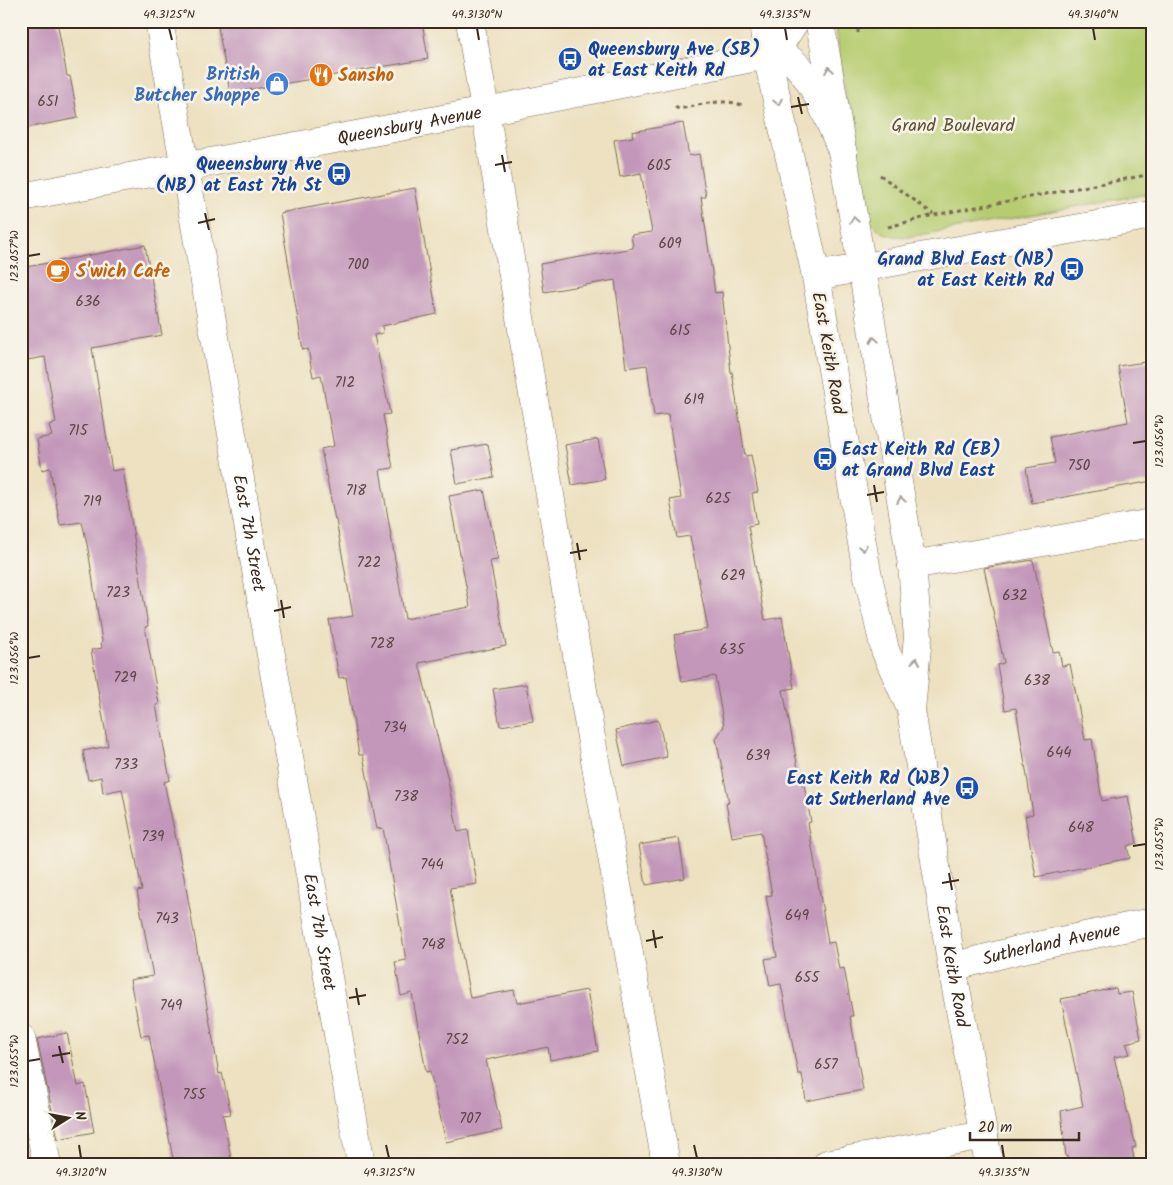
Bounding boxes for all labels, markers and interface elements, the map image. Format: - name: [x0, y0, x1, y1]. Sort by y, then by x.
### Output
- text: 49.3125°N: [143, 5, 195, 24]
- text: 49.3130°N: [452, 5, 502, 24]
- text: 49.3135°N: [759, 5, 811, 24]
- text: 49.3140°N: [1068, 5, 1118, 24]
- place label: Queensbury Ave (SB) at East Keith Rd: [588, 36, 760, 86]
- bus stop icon: Queensbury Ave (SB) at East Keith Rd: [557, 46, 583, 72]
- place label: British Butcher Shoppe: [134, 61, 260, 111]
- restaurant icon: Sansho: [308, 62, 334, 88]
- place label: Sansho: [338, 62, 394, 91]
- one-way arrow: [824, 66, 834, 74]
- shop icon: British Butcher Shoppe: [264, 71, 290, 97]
- house number: 651: [37, 90, 59, 114]
- one-way arrow: [772, 98, 783, 107]
- street label: Queensbury Avenue: [335, 99, 484, 154]
- park label: Grand Boulevard: [892, 112, 1015, 141]
- place label: Queensbury Ave (NB) at East 7th St: [156, 151, 323, 201]
- house number: 605: [647, 154, 672, 178]
- bus stop icon: Queensbury Ave (NB) at East 7th St: [326, 161, 352, 187]
- one-way arrow: [849, 216, 860, 224]
- text: 123.057°W: [5, 230, 24, 282]
- house number: 609: [658, 232, 682, 256]
- place label: Grand Blvd East (NB) at East Keith Rd: [877, 246, 1054, 296]
- house number: 700: [347, 253, 369, 277]
- bus stop icon: Grand Blvd East (NB) at East Keith Rd: [1059, 256, 1085, 282]
- cafe icon: S'wich Cafe: [45, 258, 71, 284]
- place label: S'wich Cafe: [76, 258, 170, 287]
- house number: 636: [75, 290, 101, 314]
- street label: East Keith Road: [802, 290, 853, 418]
- house number: 615: [669, 319, 691, 343]
- one-way arrow: [870, 335, 880, 344]
- house number: 712: [335, 371, 355, 395]
- house number: 619: [684, 388, 705, 412]
- text: 123.056°W: [1150, 414, 1169, 468]
- house number: 715: [68, 419, 89, 443]
- place label: East Keith Rd (EB) at Grand Blvd East: [842, 436, 1001, 486]
- bus stop icon: East Keith Rd (EB) at Grand Blvd East: [812, 446, 838, 472]
- house number: 750: [1068, 454, 1091, 478]
- street label: East 7th Street: [223, 472, 273, 595]
- house number: 718: [346, 479, 367, 503]
- house number: 625: [705, 487, 731, 511]
- house number: 719: [83, 490, 102, 514]
- one-way arrow: [897, 495, 907, 504]
- one-way arrow: [857, 544, 867, 553]
- house number: 722: [357, 551, 381, 575]
- house number: 629: [721, 564, 746, 588]
- house number: 723: [106, 581, 131, 605]
- house number: 632: [1002, 584, 1028, 608]
- text: 123.056°W: [5, 631, 24, 685]
- house number: 728: [370, 632, 395, 656]
- house number: 635: [720, 638, 745, 662]
- one-way arrow: [910, 657, 921, 665]
- house number: 729: [114, 666, 137, 690]
- house number: 638: [1024, 669, 1051, 693]
- house number: 734: [383, 716, 407, 740]
- house number: 644: [1047, 741, 1071, 765]
- house number: 639: [746, 744, 771, 768]
- house number: 733: [114, 753, 138, 777]
- place label: East Keith Rd (WB) at Sutherland Ave: [787, 765, 950, 815]
- bus stop icon: East Keith Rd (WB) at Sutherland Ave: [954, 775, 980, 801]
- house number: 738: [394, 785, 419, 809]
- house number: 648: [1068, 816, 1095, 840]
- text: 123.055°W: [1150, 818, 1169, 870]
- house number: 739: [142, 825, 165, 849]
- house number: 744: [420, 853, 444, 877]
- street label: East 7th Street: [294, 871, 343, 994]
- street label: East Keith Road: [926, 903, 976, 1031]
- house number: 649: [785, 904, 810, 928]
- house number: 743: [155, 907, 179, 931]
- street label: Sutherland Avenue: [979, 916, 1123, 975]
- house number: 748: [421, 933, 446, 957]
- house number: 655: [795, 966, 820, 990]
- house number: 749: [160, 994, 183, 1018]
- house number: 752: [445, 1028, 469, 1052]
- text: 123.055°W: [5, 1035, 24, 1087]
- house number: 657: [814, 1053, 839, 1077]
- house number: 755: [182, 1083, 206, 1107]
- north arrow: [42, 1092, 92, 1142]
- house number: 707: [459, 1107, 482, 1131]
- text: N: [68, 1109, 91, 1122]
- scale bar: [970, 1110, 1079, 1142]
- text: 20 m: [978, 1116, 1012, 1140]
- text: 49.3120°N: [55, 1163, 107, 1182]
- text: 49.3125°N: [363, 1163, 415, 1182]
- text: 49.3130°N: [672, 1163, 722, 1182]
- text: 49.3135°N: [978, 1163, 1030, 1182]

